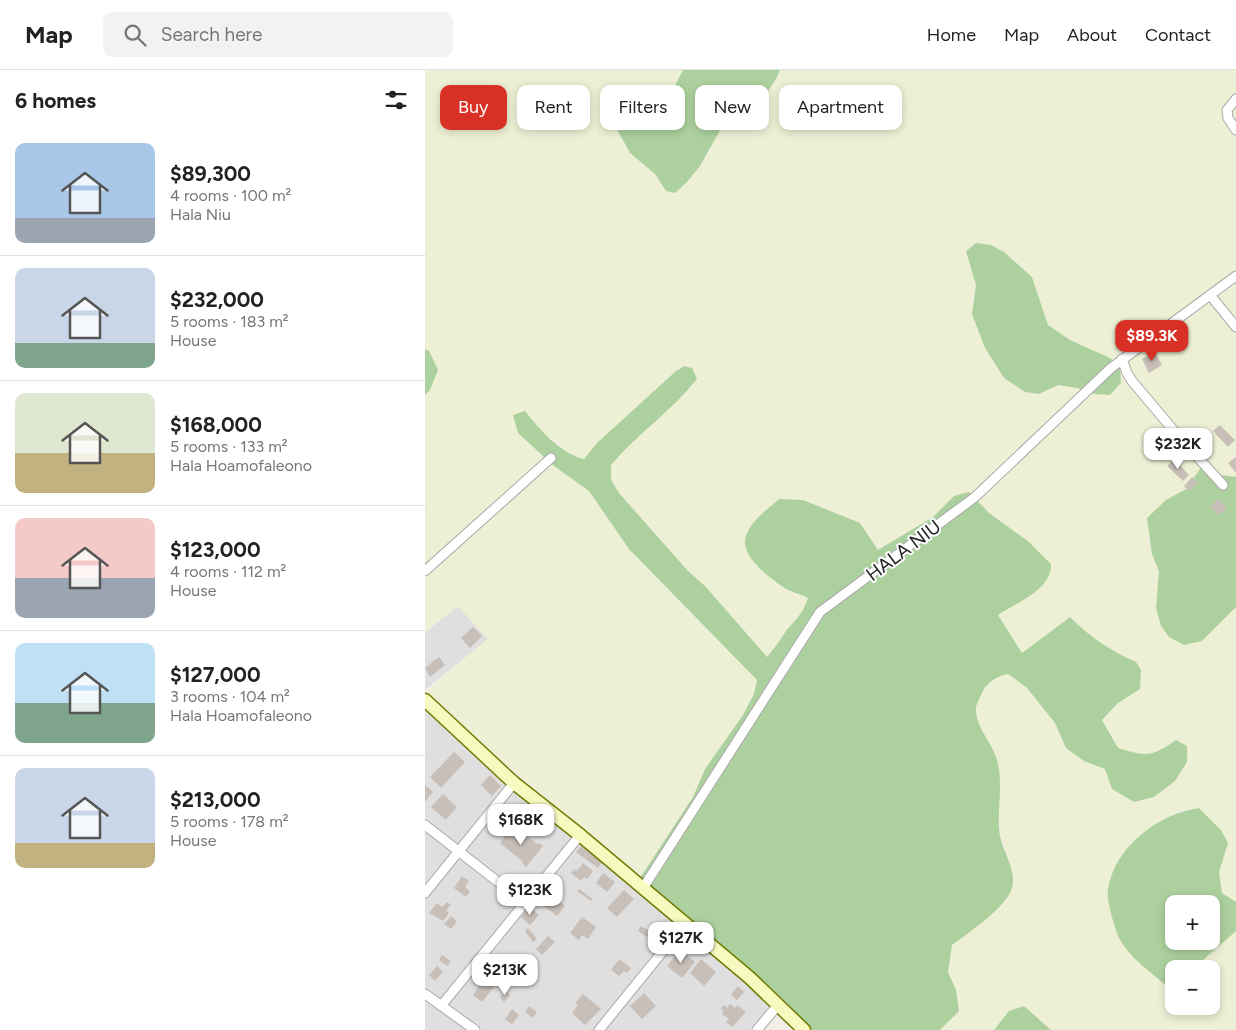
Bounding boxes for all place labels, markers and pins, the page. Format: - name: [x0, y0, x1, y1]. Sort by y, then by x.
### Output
- pin: $89.3K: [1111, 320, 1193, 362]
- pin: $232K: [1143, 428, 1213, 470]
- pin: $168K: [486, 804, 556, 846]
- pin: $123K: [495, 874, 565, 916]
- pin: $127K: [646, 922, 716, 964]
- pin: $213K: [470, 954, 540, 996]

